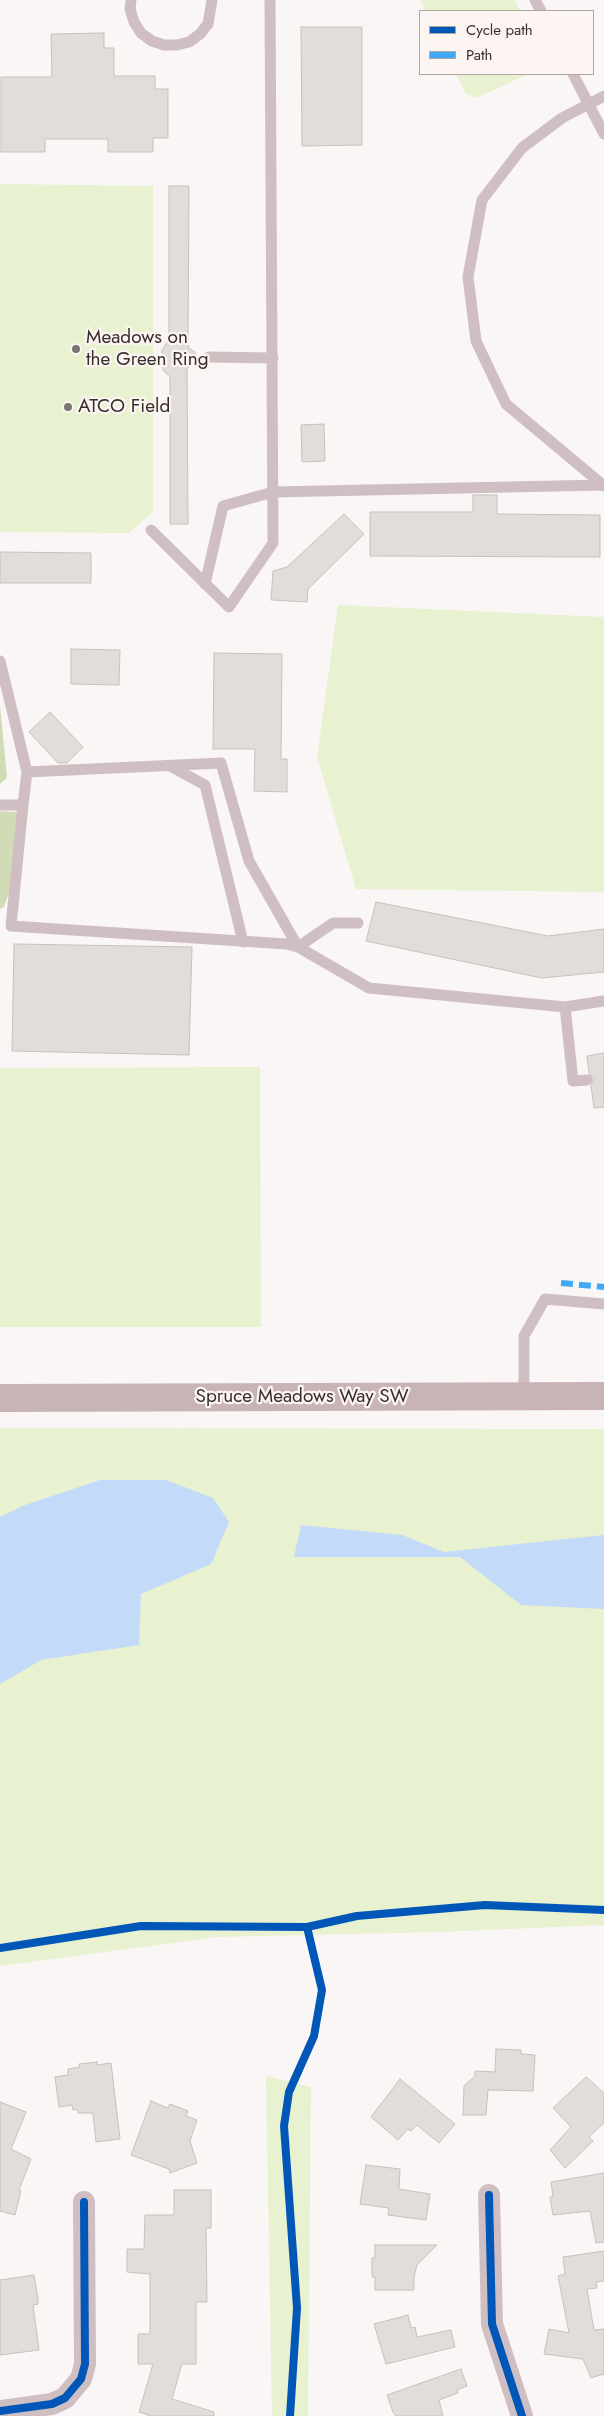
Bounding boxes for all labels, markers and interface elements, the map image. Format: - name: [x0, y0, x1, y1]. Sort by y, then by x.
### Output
- legend: [419, 10, 594, 75]
- text: Cycle path: [466, 19, 533, 41]
- text: Path: [466, 44, 492, 66]
- place label: Meadows on the Green Ring: [86, 327, 209, 371]
- marker: Meadows on the Green Ring: [70, 343, 82, 355]
- place label: ATCO Field: [78, 396, 170, 418]
- marker: ATCO Field: [62, 401, 74, 413]
- street label: Spruce Meadows Way SW: [195, 1386, 409, 1408]

